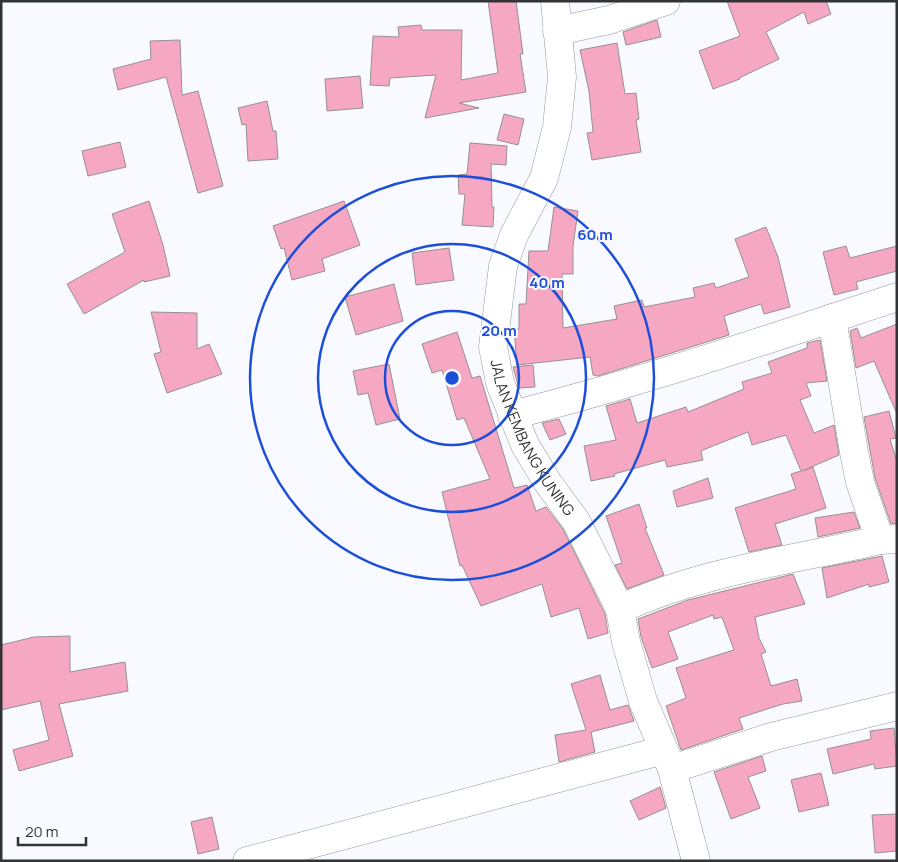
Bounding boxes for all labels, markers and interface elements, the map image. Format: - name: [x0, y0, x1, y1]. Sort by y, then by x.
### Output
- text: 60 m: [577, 224, 613, 245]
- text: 40 m: [529, 272, 565, 293]
- text: 20 m: [481, 320, 517, 341]
- street label: JALAN KEMBANG KUNING: [486, 358, 580, 520]
- centre of rings: [443, 369, 461, 387]
- scale bar: [18, 814, 85, 846]
- text: 20 m: [25, 821, 58, 842]

